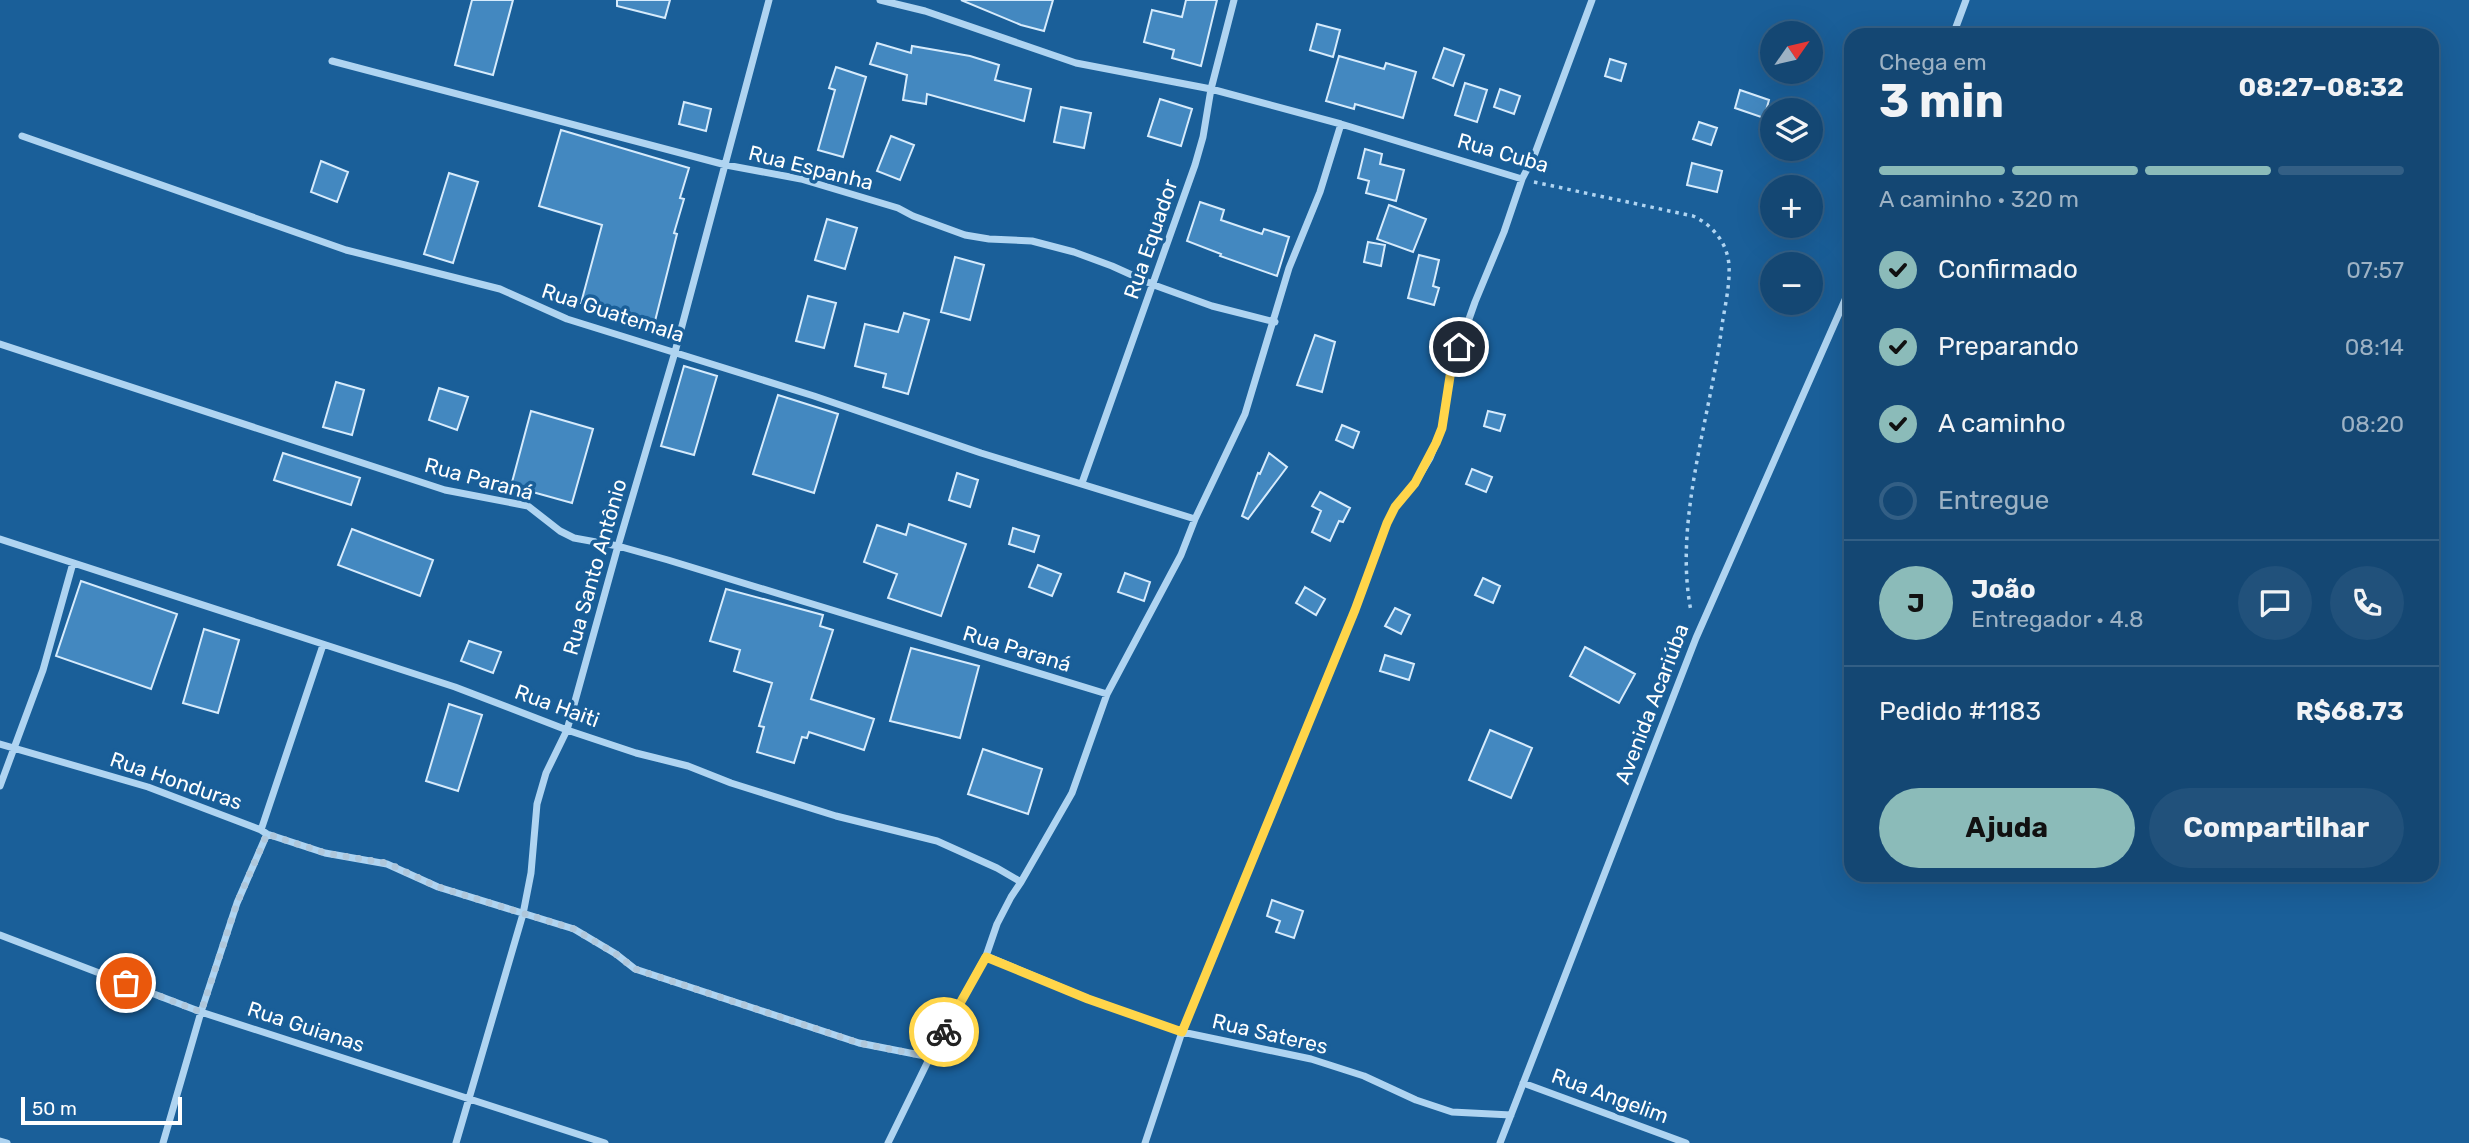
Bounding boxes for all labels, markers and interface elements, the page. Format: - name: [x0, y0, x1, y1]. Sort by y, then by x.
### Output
- north arrow: [1760, 21, 1824, 84]
- map controls: [1760, 21, 1823, 315]
- text: Chega em: [1879, 48, 1987, 76]
- text: 08:27–08:32: [2238, 72, 2404, 103]
- text: 3 min: [1879, 74, 2004, 129]
- button: layers: [1760, 98, 1823, 161]
- street label: Rua Cuba: [1455, 128, 1552, 177]
- street label: Rua Espanha: [746, 140, 876, 195]
- button: +: [1760, 175, 1823, 238]
- street label: Rua Equador: [1118, 176, 1183, 302]
- text: A caminho · 320 m: [1879, 185, 2079, 213]
- icon: check: [1879, 251, 1917, 289]
- button: −: [1760, 252, 1823, 315]
- text: Confirmado: [1938, 254, 2078, 285]
- text: 07:57: [2346, 256, 2404, 284]
- street label: Rua Guatemala: [539, 278, 688, 347]
- pin: [1429, 317, 1489, 377]
- icon: home: [1440, 328, 1478, 366]
- icon: check: [1879, 328, 1917, 366]
- text: Preparando: [1938, 331, 2079, 362]
- text: 08:14: [2345, 333, 2404, 361]
- icon: check: [1879, 405, 1917, 443]
- text: A caminho: [1938, 408, 2066, 439]
- text: 08:20: [2341, 410, 2404, 438]
- street label: Rua Paraná: [422, 452, 536, 505]
- street label: Rua Santo Antônio: [557, 476, 632, 658]
- text: Entregue: [1938, 485, 2049, 516]
- button: chat: [2238, 566, 2312, 640]
- button: phone: [2330, 566, 2404, 640]
- text: João: [1971, 574, 2036, 605]
- text: J: [1907, 588, 1925, 619]
- text: Entregador · 4.8: [1971, 605, 2144, 633]
- street label: Rua Paraná: [960, 620, 1074, 677]
- street label: Avenida Acariúba: [1609, 620, 1694, 788]
- street label: Rua Haiti: [511, 679, 603, 732]
- text: Pedido #1183: [1879, 696, 2041, 727]
- text: R$68.73: [2296, 696, 2404, 727]
- street label: Rua Honduras: [107, 746, 246, 815]
- button: Ajuda: [1879, 788, 2135, 868]
- button: Compartilhar: [2149, 788, 2404, 868]
- pin: [96, 953, 156, 1013]
- icon: bag: [107, 964, 145, 1002]
- street label: Rua Guianas: [244, 996, 368, 1057]
- courier: [909, 997, 979, 1067]
- street label: Rua Sateres: [1210, 1008, 1330, 1059]
- icon: bike: [925, 1013, 963, 1051]
- street label: Rua Angelim: [1548, 1063, 1672, 1128]
- scale bar: [21, 1094, 182, 1126]
- text: 50 m: [32, 1097, 77, 1120]

